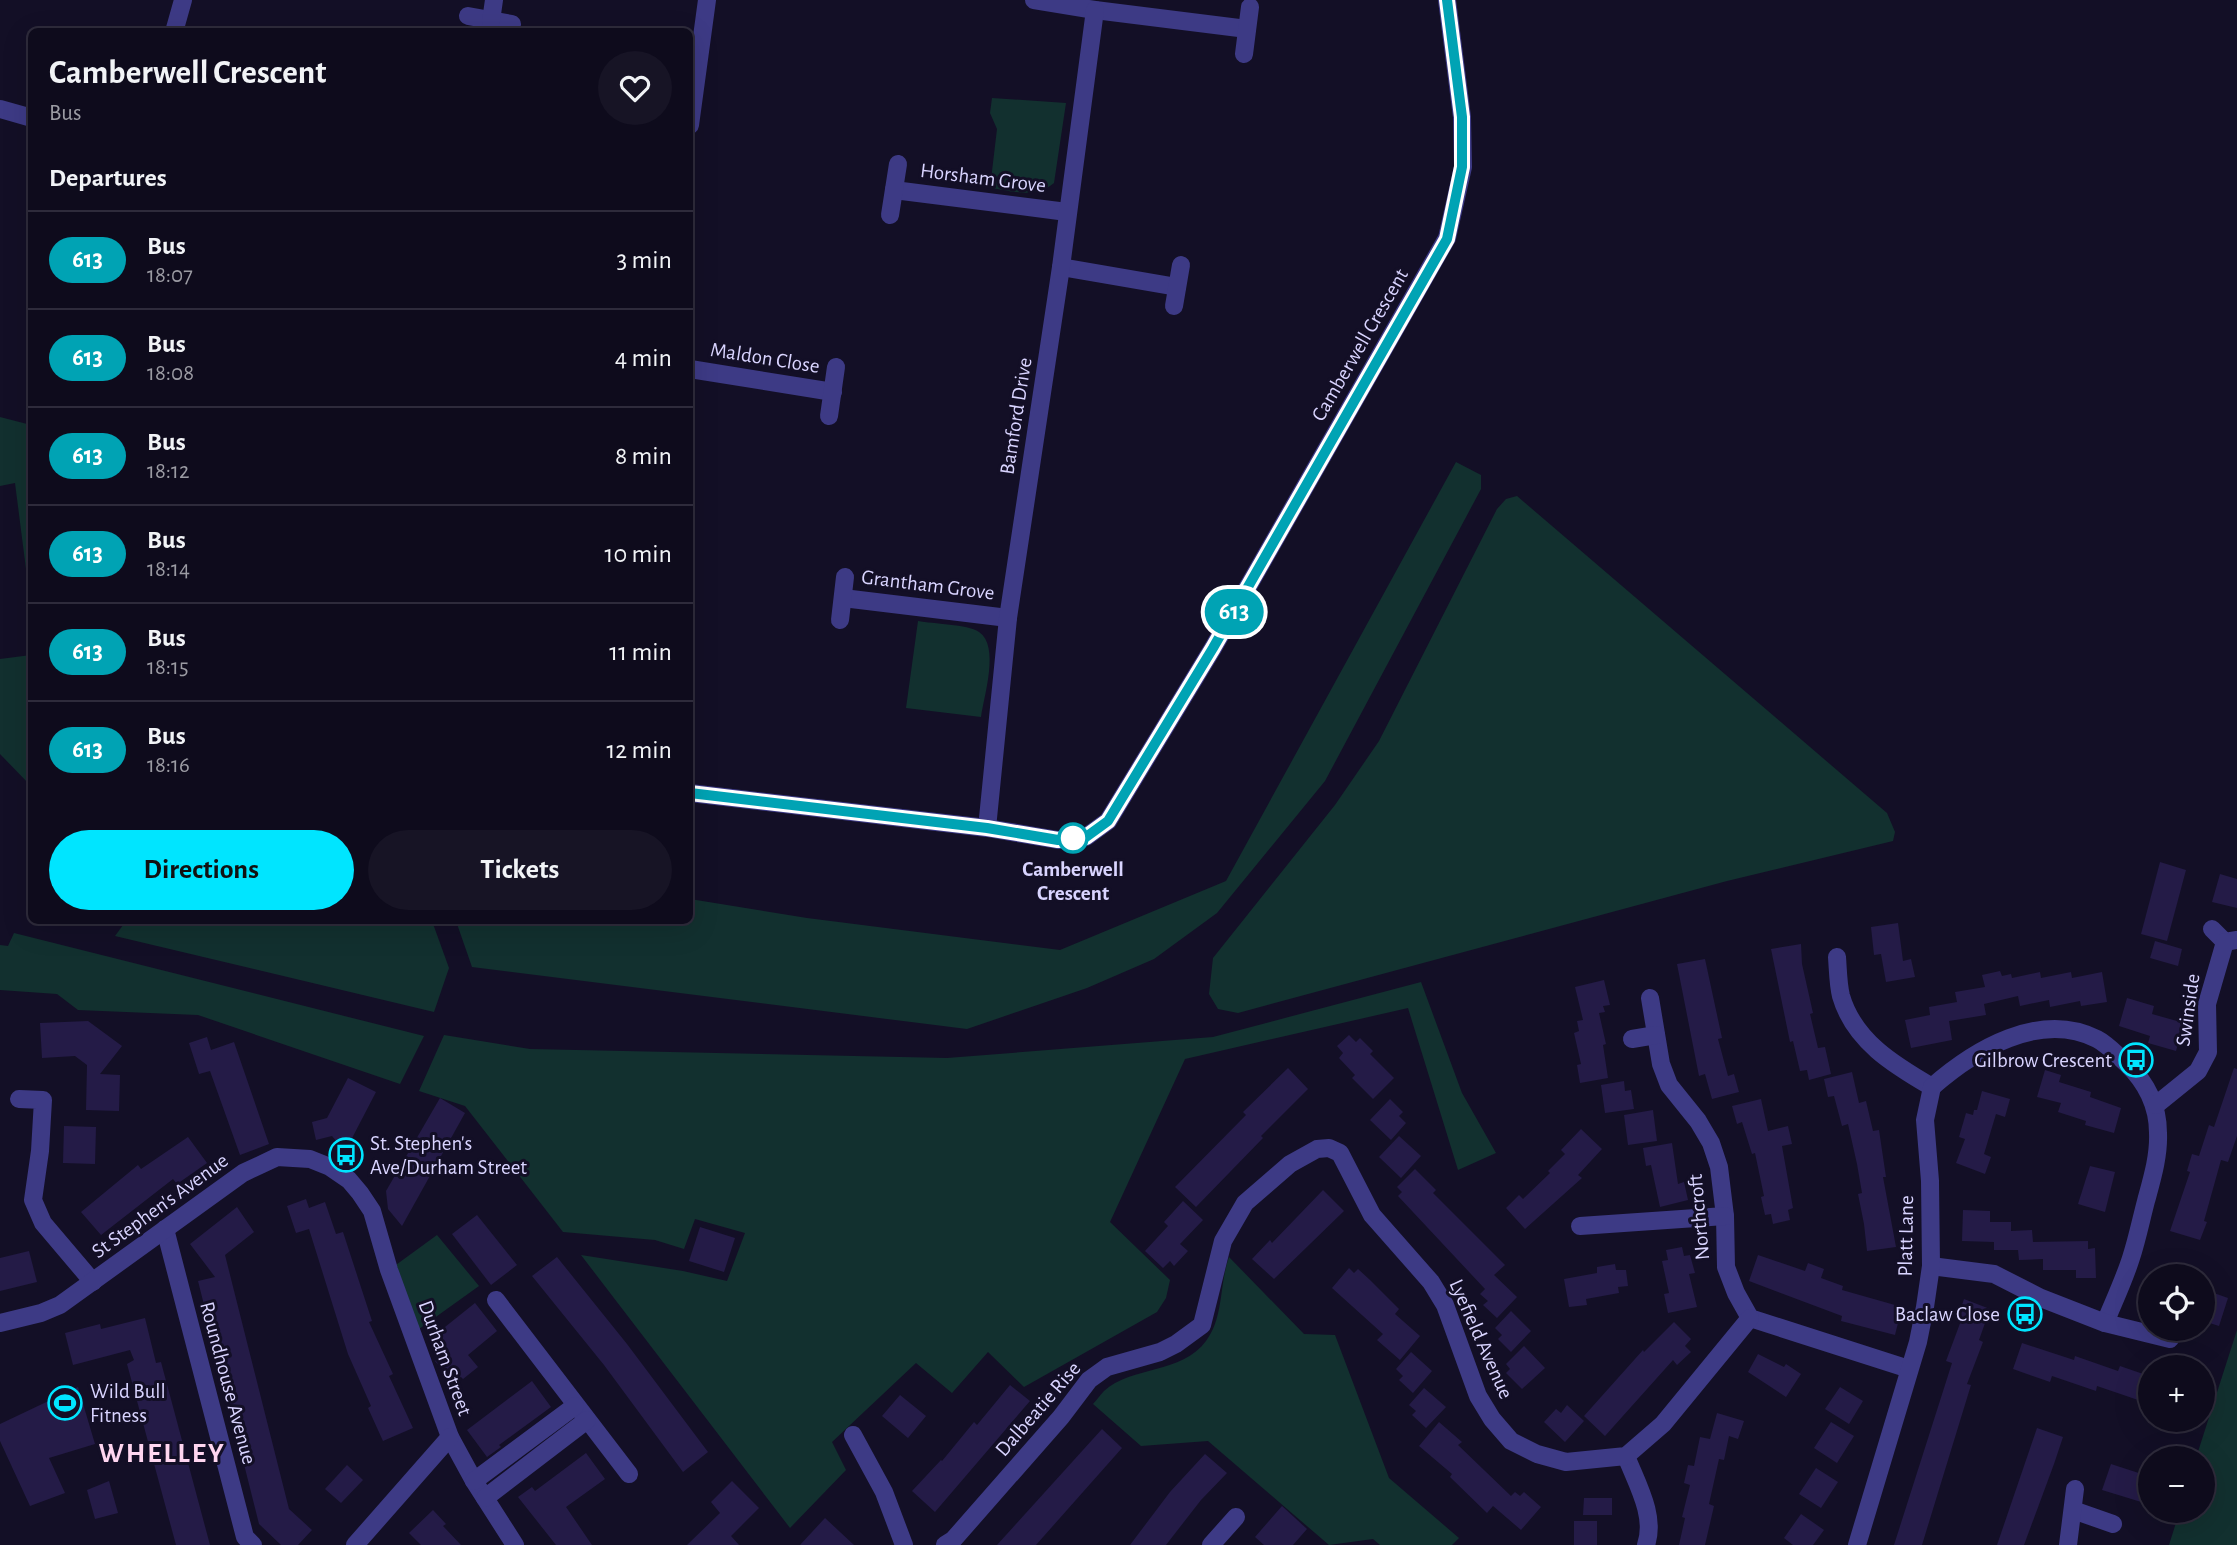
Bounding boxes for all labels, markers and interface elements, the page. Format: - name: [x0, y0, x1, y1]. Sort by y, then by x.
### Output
- button: heart: [598, 51, 672, 125]
- text: Camberwell Crescent: [49, 57, 326, 90]
- text: Bus: [49, 102, 82, 125]
- street label: Horsham Grove: [919, 160, 1047, 196]
- text: Departures: [49, 165, 167, 191]
- text: Bus: [147, 233, 186, 259]
- text: 3 min: [616, 247, 672, 273]
- text: 613: [72, 248, 103, 272]
- text: 18:07: [147, 264, 193, 287]
- street label: Camberwell Crescent: [1308, 265, 1412, 425]
- text: Bus: [147, 331, 186, 357]
- street label: Maldon Close: [709, 339, 821, 377]
- text: 4 min: [615, 345, 672, 371]
- text: 613: [72, 346, 103, 370]
- street label: Bamford Drive: [996, 356, 1036, 476]
- text: 18:08: [147, 362, 194, 385]
- text: Bus: [147, 429, 186, 455]
- text: 8 min: [615, 443, 672, 469]
- text: 613: [72, 444, 103, 468]
- text: 18:12: [147, 460, 189, 483]
- text: Bus: [147, 527, 186, 553]
- text: 10 min: [605, 541, 672, 567]
- text: 613: [72, 542, 103, 566]
- text: 18:14: [147, 558, 190, 581]
- street label: Grantham Grove: [860, 566, 996, 604]
- line badge: 613: [1194, 589, 1274, 635]
- text: 613: [1219, 600, 1249, 624]
- text: Bus: [147, 625, 186, 651]
- text: 11 min: [609, 639, 672, 665]
- text: 613: [72, 640, 103, 664]
- text: 18:15: [147, 656, 189, 679]
- text: Bus: [147, 723, 186, 749]
- text: 12 min: [606, 737, 672, 763]
- text: 613: [72, 738, 103, 762]
- text: 18:16: [147, 754, 190, 777]
- marker: Camberwell Crescent: [1058, 823, 1088, 853]
- button: Directions: [49, 830, 354, 910]
- button: Tickets: [368, 830, 672, 910]
- place label: Camberwell Crescent: [1022, 859, 1124, 904]
- street label: Swinside: [2173, 972, 2203, 1048]
- bus stop icon: Gilbrow Crescent: [2117, 1041, 2155, 1079]
- place label: Gilbrow Crescent: [1974, 1050, 2112, 1071]
- place label: St. Stephen's Ave/Durham Street: [370, 1133, 527, 1178]
- bus stop icon: St. Stephen's Ave/Durham Street: [327, 1136, 365, 1174]
- street label: St Stephen's Avenue: [88, 1150, 232, 1262]
- street label: Northcroft: [1685, 1173, 1713, 1261]
- street label: Platt Lane: [1895, 1195, 1917, 1277]
- map controls: [2138, 1264, 2215, 1523]
- button: locate: [2138, 1264, 2215, 1341]
- street label: Lyefield Avenue: [1445, 1276, 1517, 1402]
- bus stop icon: Baclaw Close: [2006, 1295, 2044, 1333]
- street label: Durham Street: [414, 1298, 476, 1419]
- street label: Roundhouse Avenue: [196, 1299, 260, 1467]
- place label: Baclaw Close: [1895, 1304, 2000, 1325]
- button: +: [2138, 1355, 2215, 1432]
- street label: Dalbeatie Rise: [991, 1358, 1085, 1460]
- place label: Wild Bull Fitness: [90, 1381, 166, 1426]
- sports icon: Wild Bull Fitness: [46, 1384, 84, 1422]
- district label: WHELLEY: [98, 1440, 226, 1468]
- button: −: [2138, 1446, 2215, 1523]

